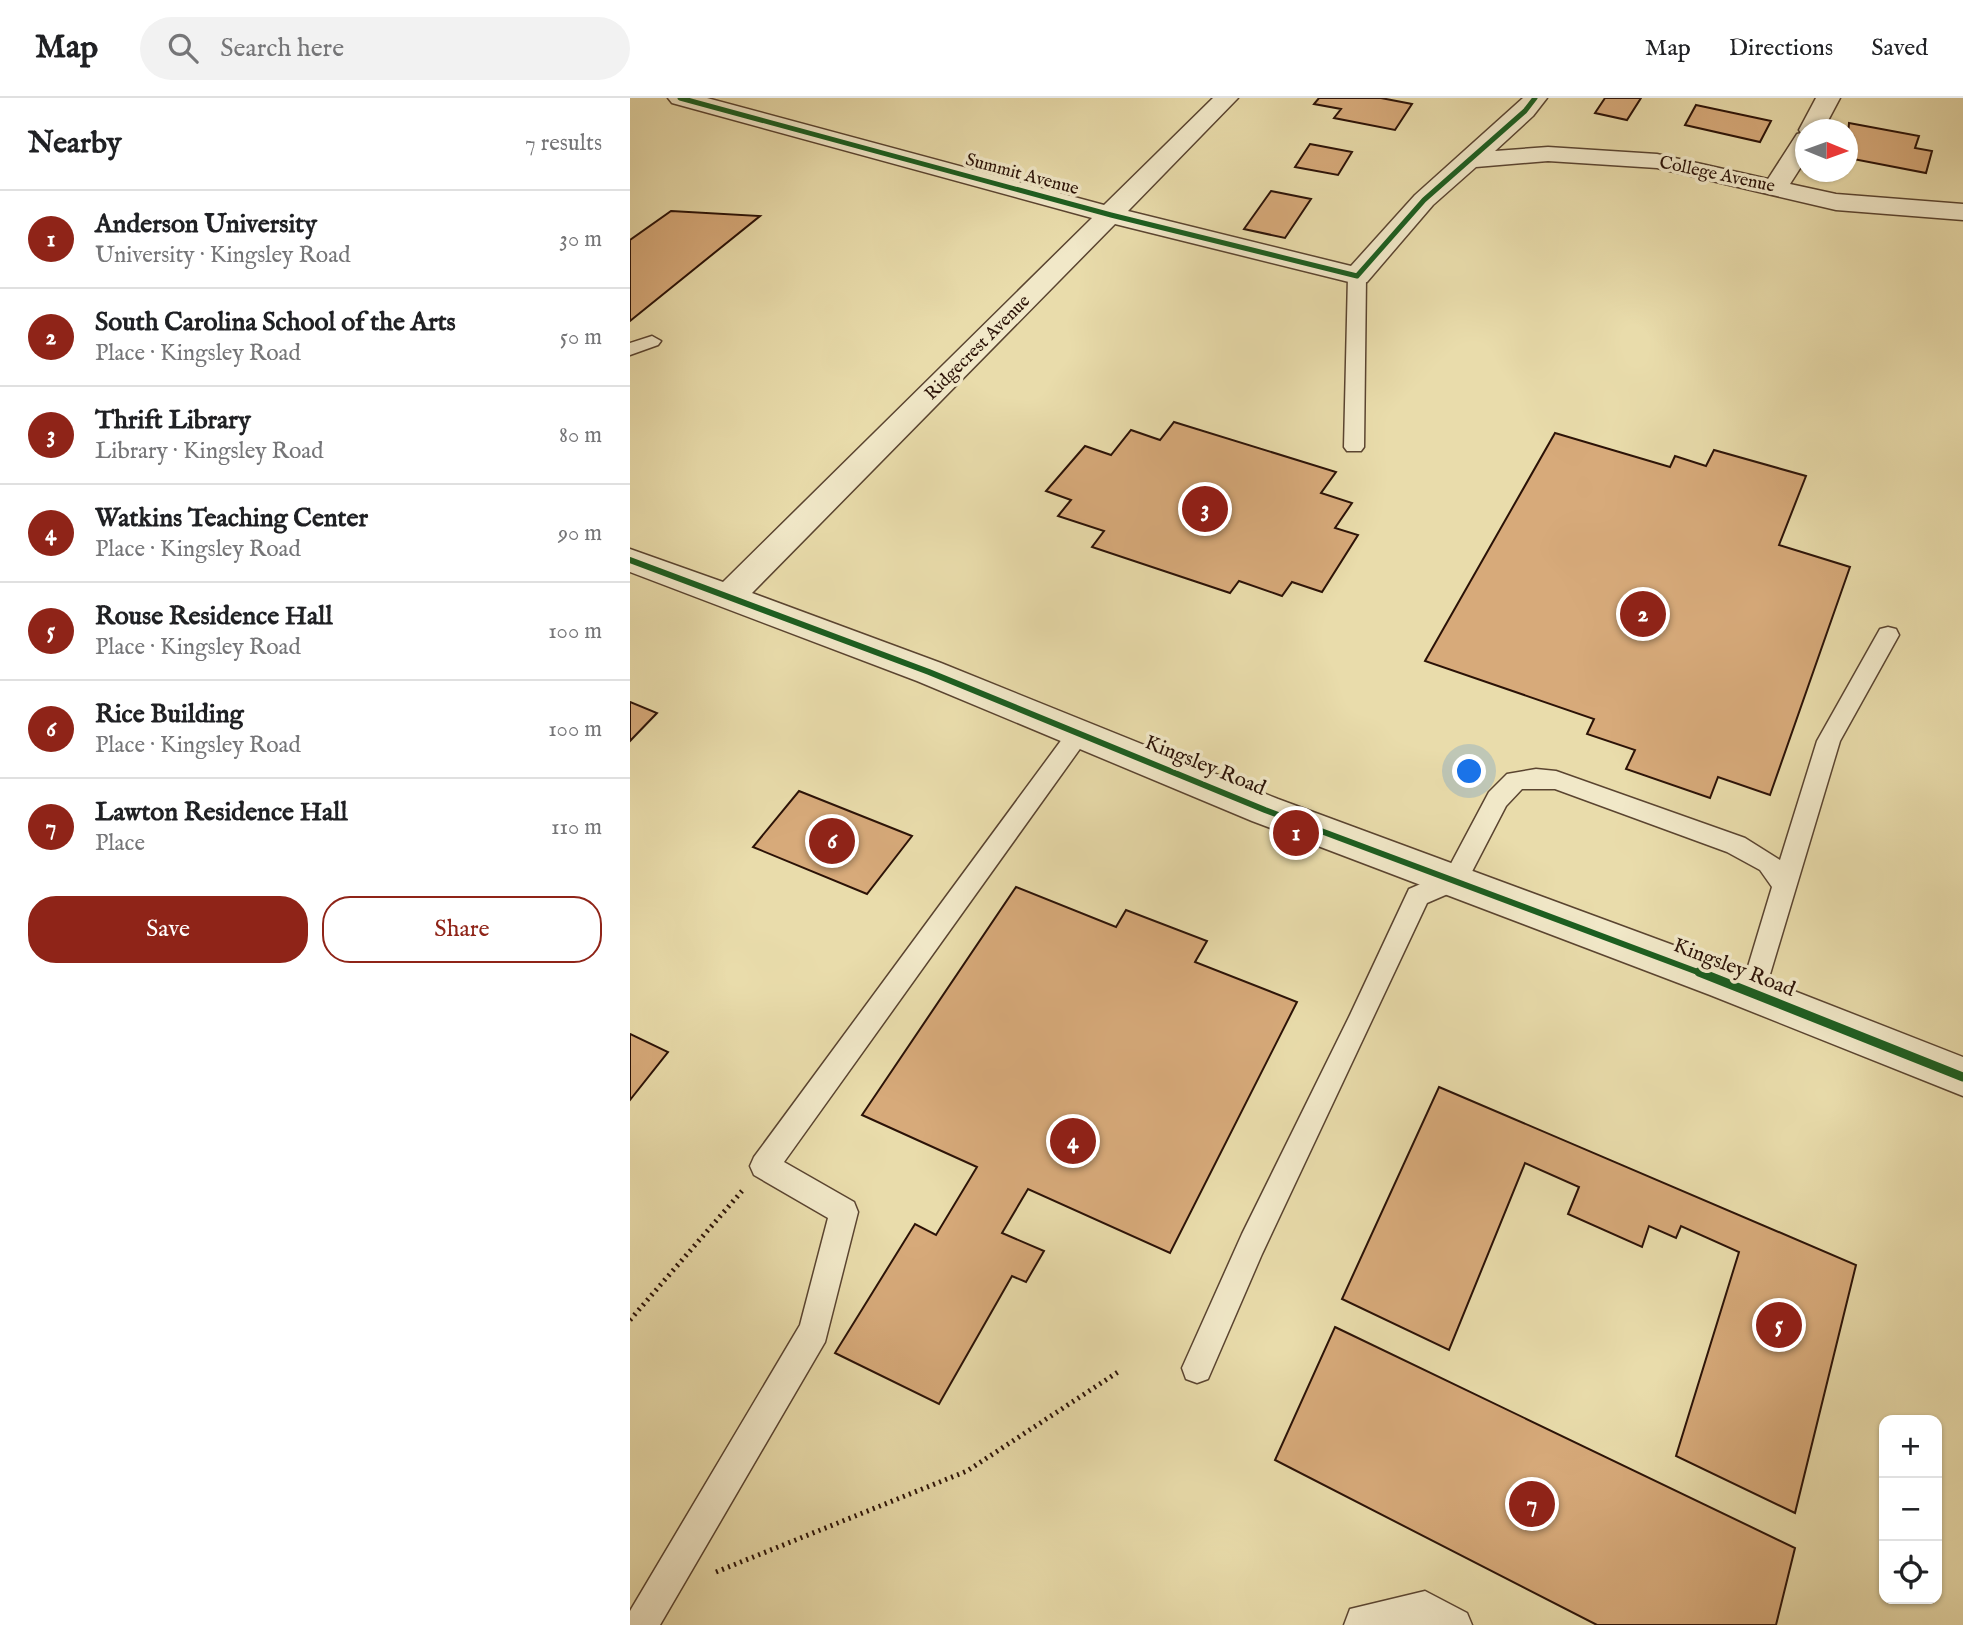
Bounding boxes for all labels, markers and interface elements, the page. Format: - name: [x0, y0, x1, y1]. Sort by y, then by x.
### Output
- search box: [140, 17, 630, 80]
- text: Map: [35, 27, 98, 69]
- icon: search: [164, 29, 202, 67]
- text: Search here: [220, 32, 344, 65]
- text: Map: [1645, 33, 1691, 64]
- text: Directions: [1729, 33, 1833, 64]
- text: Saved: [1871, 33, 1928, 64]
- north arrow: [1795, 119, 1858, 182]
- text: Nearby: [28, 125, 121, 163]
- text: 7 results: [525, 129, 602, 158]
- street label: Summit Avenue: [963, 149, 1081, 201]
- street label: College Avenue: [1657, 152, 1777, 198]
- text: Anderson University: [95, 208, 317, 241]
- text: 1: [47, 225, 55, 254]
- text: 30 m: [559, 225, 602, 254]
- text: University · Kingsley Road: [95, 241, 350, 270]
- street label: Ridgecrest Avenue: [920, 290, 1036, 406]
- text: South Carolina School of the Arts: [95, 306, 456, 339]
- text: 2: [46, 323, 56, 352]
- text: 50 m: [560, 323, 602, 352]
- text: Place · Kingsley Road: [95, 339, 301, 368]
- text: Thrift Library: [95, 404, 251, 437]
- text: 3: [47, 421, 55, 450]
- text: 80 m: [559, 421, 602, 450]
- text: Library · Kingsley Road: [95, 437, 324, 466]
- pin: 3: [1182, 483, 1228, 535]
- text: Watkins Teaching Center: [95, 502, 368, 535]
- text: 4: [45, 519, 57, 548]
- text: 90 m: [558, 519, 602, 548]
- text: Place · Kingsley Road: [95, 535, 301, 564]
- pin: 2: [1620, 588, 1666, 640]
- text: Rouse Residence Hall: [95, 600, 333, 633]
- text: 5: [47, 617, 55, 646]
- text: 100 m: [548, 617, 602, 646]
- text: Place · Kingsley Road: [95, 633, 301, 662]
- text: Rice Building: [95, 698, 244, 731]
- text: 6: [46, 715, 56, 744]
- text: 100 m: [548, 715, 602, 744]
- street label: Kingsley Road: [1140, 729, 1270, 803]
- text: Place · Kingsley Road: [95, 731, 301, 760]
- your location: [1452, 754, 1486, 788]
- text: Lawton Residence Hall: [95, 796, 348, 829]
- pin: 1: [1273, 807, 1319, 859]
- text: 7: [46, 813, 56, 842]
- text: 110 m: [551, 813, 602, 842]
- pin: 6: [809, 815, 855, 867]
- text: Place: [95, 829, 145, 858]
- button: Save: [28, 896, 308, 963]
- button: Share: [322, 896, 602, 963]
- street label: Kingsley Road: [1669, 932, 1800, 1004]
- pin: 4: [1050, 1115, 1096, 1167]
- pin: 5: [1756, 1299, 1802, 1351]
- map controls: [1879, 1415, 1942, 1604]
- button: +: [1879, 1415, 1942, 1478]
- pin: 7: [1509, 1478, 1555, 1530]
- button: −: [1879, 1478, 1942, 1541]
- button: locate: [1879, 1541, 1942, 1604]

